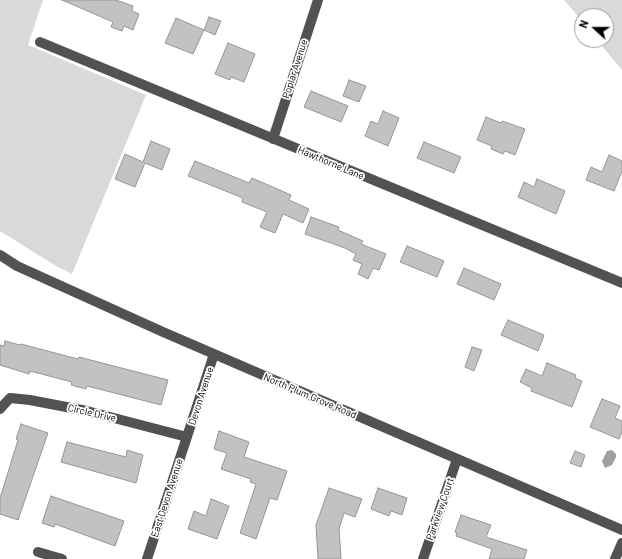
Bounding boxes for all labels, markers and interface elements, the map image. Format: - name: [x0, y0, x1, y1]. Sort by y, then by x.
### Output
- north arrow: [574, 8, 614, 48]
- text: N: [576, 18, 591, 30]
- street label: Poplar Avenue: [280, 38, 310, 100]
- street label: Hawthorne Lane: [296, 144, 366, 182]
- street label: Devon Avenue: [186, 365, 216, 427]
- street label: North Plum Grove Road: [262, 371, 358, 421]
- street label: Circle Drive: [67, 402, 117, 424]
- street label: East Devon Avenue: [149, 457, 185, 539]
- street label: Parkview Court: [424, 476, 456, 542]

